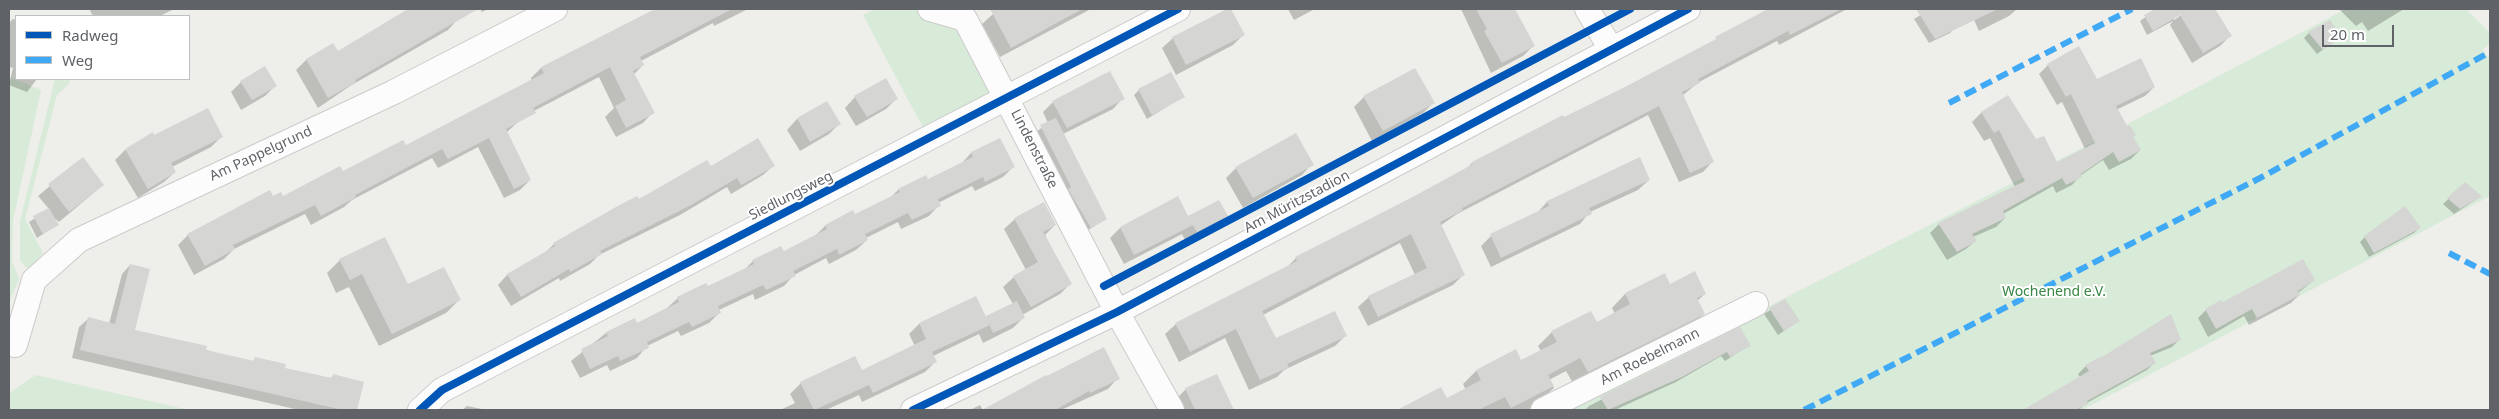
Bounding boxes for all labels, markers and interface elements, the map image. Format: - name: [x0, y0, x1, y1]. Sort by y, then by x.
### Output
- legend: [15, 15, 190, 80]
- scale bar: [2324, 15, 2396, 47]
- text: 20 m: [2330, 24, 2365, 44]
- text: Radweg: [62, 25, 118, 45]
- text: Weg: [62, 50, 93, 70]
- street label: Lindenstraße: [1007, 107, 1061, 191]
- street label: Am Pappelgrund: [207, 123, 315, 185]
- street label: Am Müritzstadion: [1241, 167, 1353, 237]
- street label: Siedlungsweg: [746, 168, 836, 224]
- park label: Wochenend e.V.: [2002, 284, 2106, 300]
- street label: Am Roebelmann: [1598, 325, 1702, 389]

